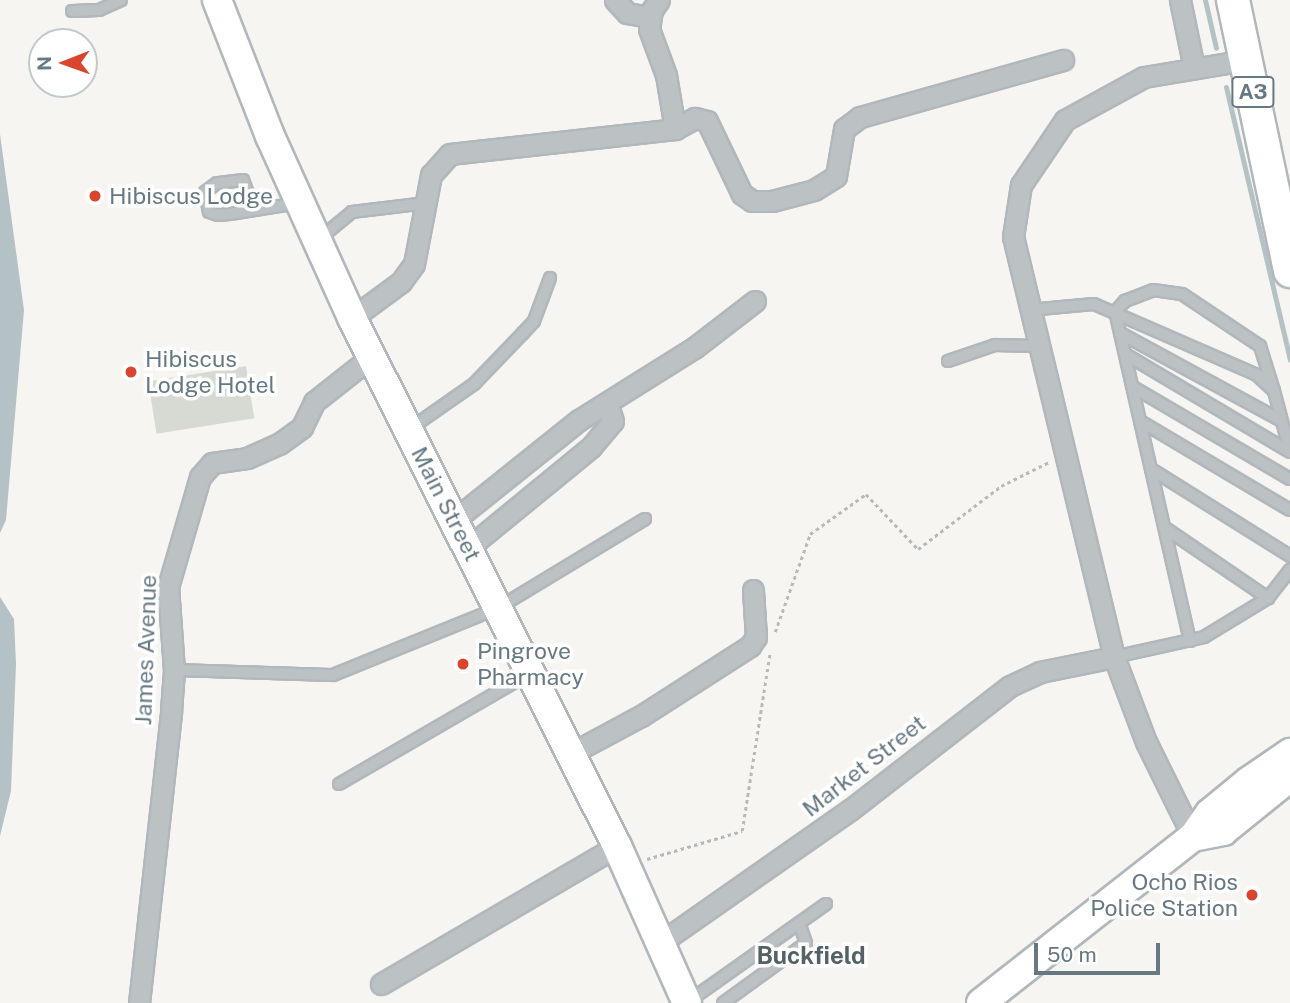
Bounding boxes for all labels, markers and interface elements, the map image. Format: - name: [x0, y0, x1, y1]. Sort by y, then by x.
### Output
- north arrow: [28, 28, 98, 98]
- text: N: [33, 56, 55, 71]
- road number: A3: [1230, 74, 1276, 110]
- place label: Hibiscus Lodge: [109, 182, 273, 210]
- marker: Hibiscus Lodge: [87, 188, 103, 204]
- place label: Hibiscus Lodge Hotel: [145, 345, 276, 399]
- marker: Hibiscus Lodge Hotel: [123, 364, 139, 380]
- street label: Main Street: [405, 442, 487, 566]
- street label: James Avenue: [130, 574, 162, 726]
- place label: Pingrove Pharmacy: [477, 637, 584, 691]
- marker: Pingrove Pharmacy: [455, 656, 471, 672]
- street label: Market Street: [797, 709, 931, 823]
- place label: Ocho Rios Police Station: [1090, 868, 1238, 922]
- marker: Ocho Rios Police Station: [1244, 887, 1260, 903]
- scale bar: [1038, 930, 1164, 974]
- district label: Buckfield: [756, 942, 866, 970]
- text: 50 m: [1047, 942, 1097, 967]

